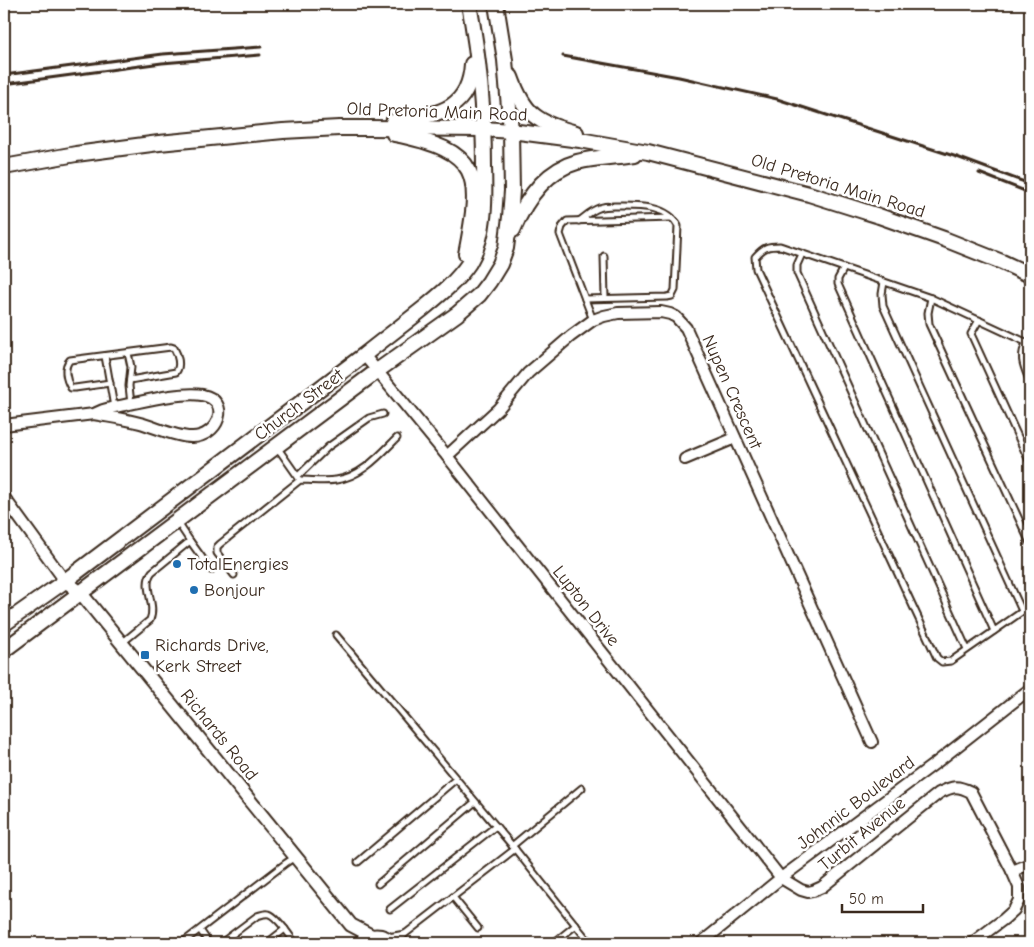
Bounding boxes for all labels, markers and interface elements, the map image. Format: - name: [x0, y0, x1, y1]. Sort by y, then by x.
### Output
- street label: Old Pretoria Main Road: [346, 98, 528, 126]
- street label: Old Pretoria Main Road: [748, 150, 928, 222]
- street label: Nupen Crescent: [697, 332, 767, 453]
- street label: Church Street: [250, 364, 348, 445]
- place label: TotalEnergies: [187, 554, 289, 575]
- marker: TotalEnergies: [171, 558, 183, 570]
- street label: Lupton Drive: [548, 562, 624, 650]
- place label: Bonjour: [204, 580, 266, 601]
- marker: Bonjour: [188, 584, 200, 596]
- place label: Richards Drive, Kerk Street: [155, 635, 269, 677]
- marker: Richards Drive, Kerk Street: [139, 649, 151, 661]
- street label: Richards Road: [176, 685, 262, 785]
- street label: Johnnic Boulevard: [793, 752, 919, 854]
- street label: Turbit Avenue: [814, 793, 910, 875]
- scale bar: [842, 882, 923, 914]
- text: 50 m: [849, 890, 884, 908]

